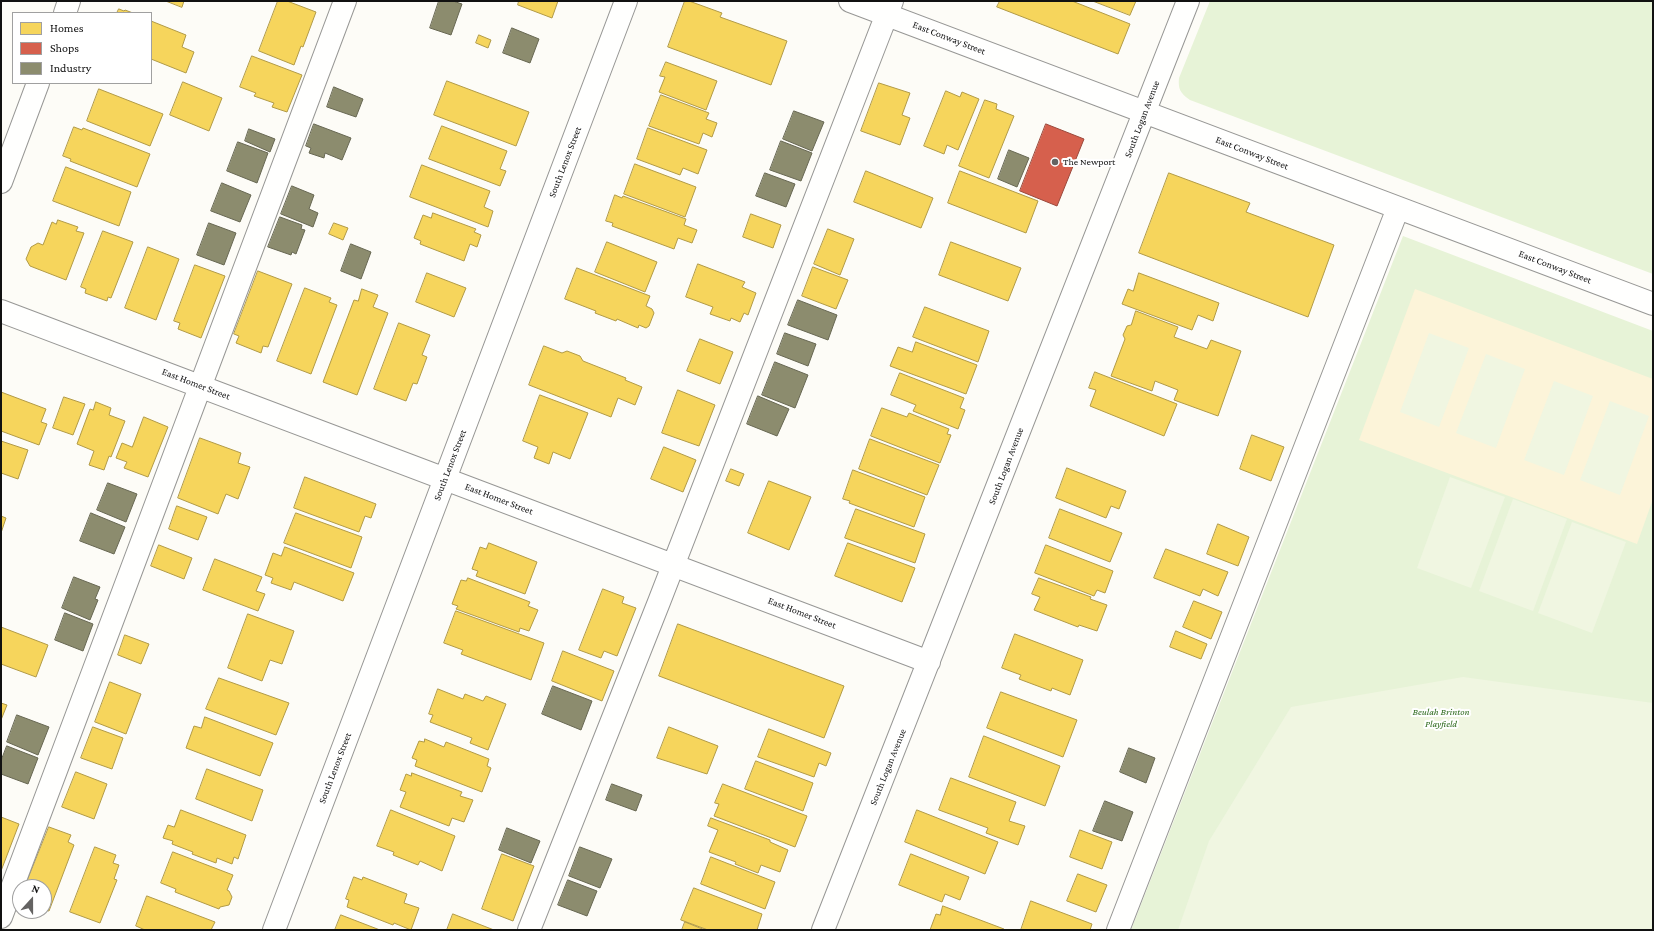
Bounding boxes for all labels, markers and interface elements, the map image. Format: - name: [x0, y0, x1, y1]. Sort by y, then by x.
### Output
- legend: [12, 12, 152, 84]
- street label: East Conway Street: [911, 19, 987, 57]
- text: Homes: [50, 21, 83, 35]
- text: Shops: [50, 41, 79, 55]
- text: Industry: [50, 61, 91, 75]
- street label: South Logan Avenue: [1122, 79, 1162, 159]
- street label: South Lenox Street: [546, 125, 584, 199]
- street label: East Conway Street: [1214, 134, 1290, 172]
- place label: The Newport: [1063, 156, 1115, 168]
- marker: The Newport: [1050, 157, 1060, 167]
- street label: East Conway Street: [1517, 248, 1593, 286]
- street label: East Homer Street: [160, 366, 232, 402]
- street label: South Logan Avenue: [986, 426, 1026, 506]
- street label: South Lenox Street: [431, 428, 469, 502]
- street label: East Homer Street: [463, 481, 535, 517]
- street label: East Homer Street: [766, 595, 838, 631]
- park label: Beulah Brinton Playfield: [1412, 706, 1470, 730]
- street label: South Logan Avenue: [867, 727, 909, 807]
- street label: South Lenox Street: [316, 731, 354, 805]
- north arrow: [12, 879, 52, 919]
- text: N: [30, 882, 42, 896]

